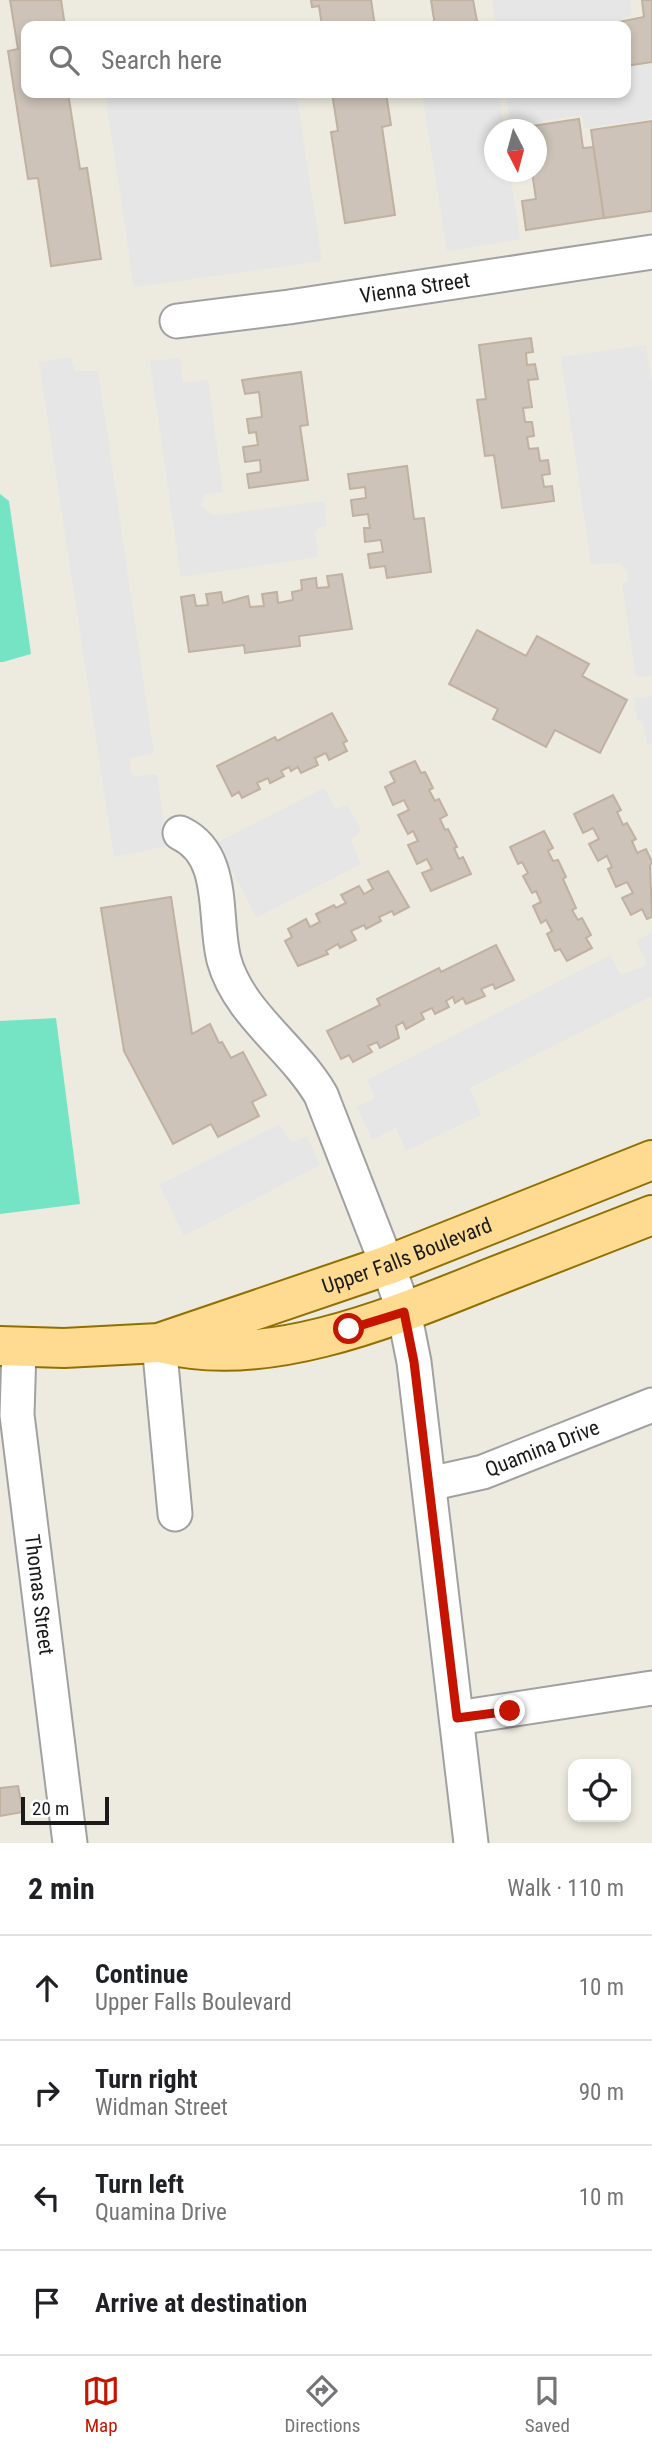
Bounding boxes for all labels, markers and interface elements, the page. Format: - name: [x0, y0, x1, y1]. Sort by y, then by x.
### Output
- search box: [21, 21, 631, 98]
- icon: search: [45, 41, 83, 79]
- text: Search here: [101, 45, 222, 75]
- north arrow: [484, 119, 547, 182]
- street label: Vienna Street: [358, 268, 471, 308]
- street label: Upper Falls Boulevard: [319, 1213, 495, 1299]
- route start: [333, 1313, 364, 1344]
- street label: Quamina Drive: [482, 1415, 603, 1482]
- street label: Thomas Street: [20, 1533, 59, 1656]
- route end: [494, 1695, 525, 1726]
- map controls: [568, 1759, 631, 1822]
- button: locate: [568, 1759, 631, 1822]
- scale bar: [21, 1794, 108, 1826]
- text: 20 m: [32, 1797, 69, 1820]
- text: 2 min: [28, 1871, 95, 1906]
- text: Walk · 110 m: [507, 1875, 624, 1902]
- text: Continue: [95, 1959, 188, 1989]
- icon: ahead: [28, 1969, 66, 2007]
- text: 10 m: [579, 1974, 624, 2001]
- text: Upper Falls Boulevard: [95, 1989, 292, 2016]
- text: Turn right: [95, 2064, 197, 2094]
- icon: right: [28, 2074, 66, 2112]
- text: 90 m: [579, 2079, 624, 2106]
- text: Widman Street: [95, 2094, 228, 2121]
- text: Turn left: [95, 2169, 184, 2199]
- icon: left: [28, 2179, 66, 2217]
- text: 10 m: [579, 2184, 624, 2211]
- text: Quamina Drive: [95, 2199, 227, 2226]
- icon: arrive: [28, 2284, 66, 2322]
- text: Arrive at destination: [95, 2288, 307, 2318]
- tab: Map: [82, 2372, 120, 2437]
- tab: Directions: [284, 2372, 360, 2437]
- tab: Saved: [525, 2372, 570, 2437]

